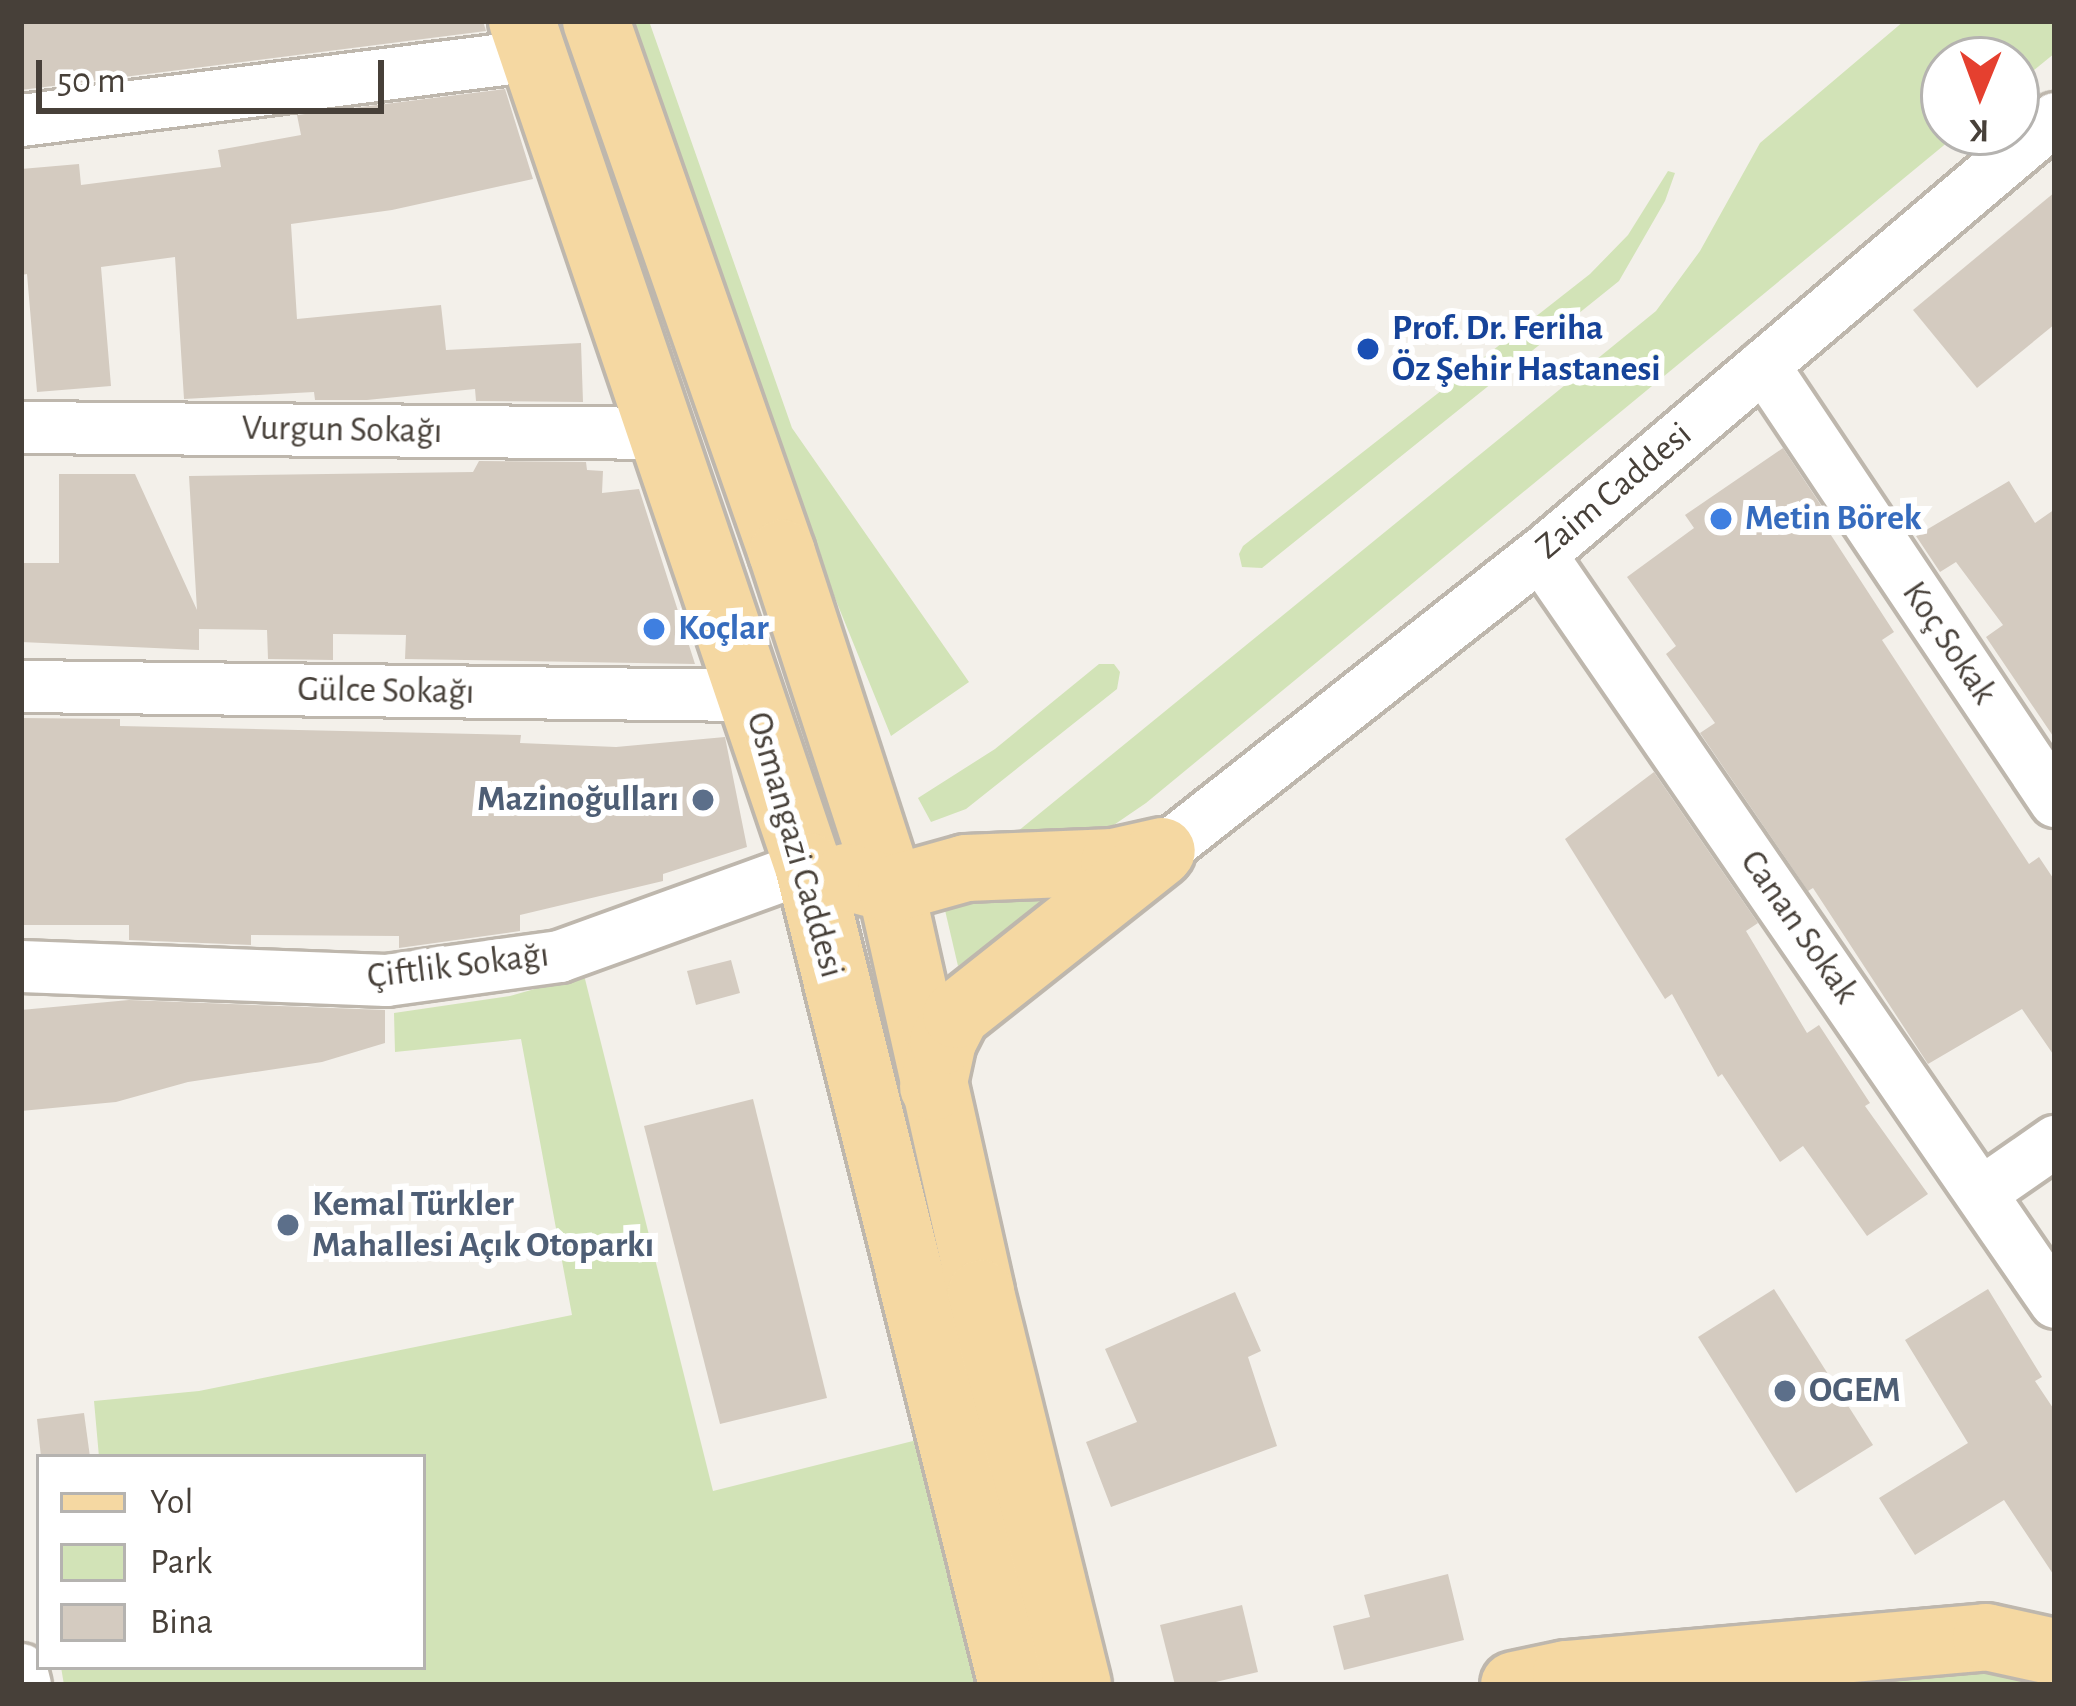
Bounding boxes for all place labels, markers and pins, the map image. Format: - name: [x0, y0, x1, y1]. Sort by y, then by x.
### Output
- place label: Prof. Dr. Feriha Öz Şehir Hastanesi: [1392, 306, 1661, 391]
- marker: Prof. Dr. Feriha Öz Şehir Hastanesi: [1355, 336, 1381, 362]
- place label: Metin Börek: [1745, 497, 1922, 541]
- marker: Metin Börek: [1708, 506, 1734, 532]
- place label: Koçlar: [678, 607, 769, 651]
- marker: Koçlar: [641, 616, 667, 642]
- place label: Mazinoğulları: [477, 778, 679, 822]
- marker: Mazinoğulları: [690, 787, 716, 813]
- place label: Kemal Türkler Mahallesi Açık Otoparkı: [312, 1182, 654, 1267]
- marker: Kemal Türkler Mahallesi Açık Otoparkı: [275, 1212, 301, 1238]
- place label: OGEM: [1809, 1369, 1901, 1413]
- marker: OGEM: [1772, 1378, 1798, 1404]

